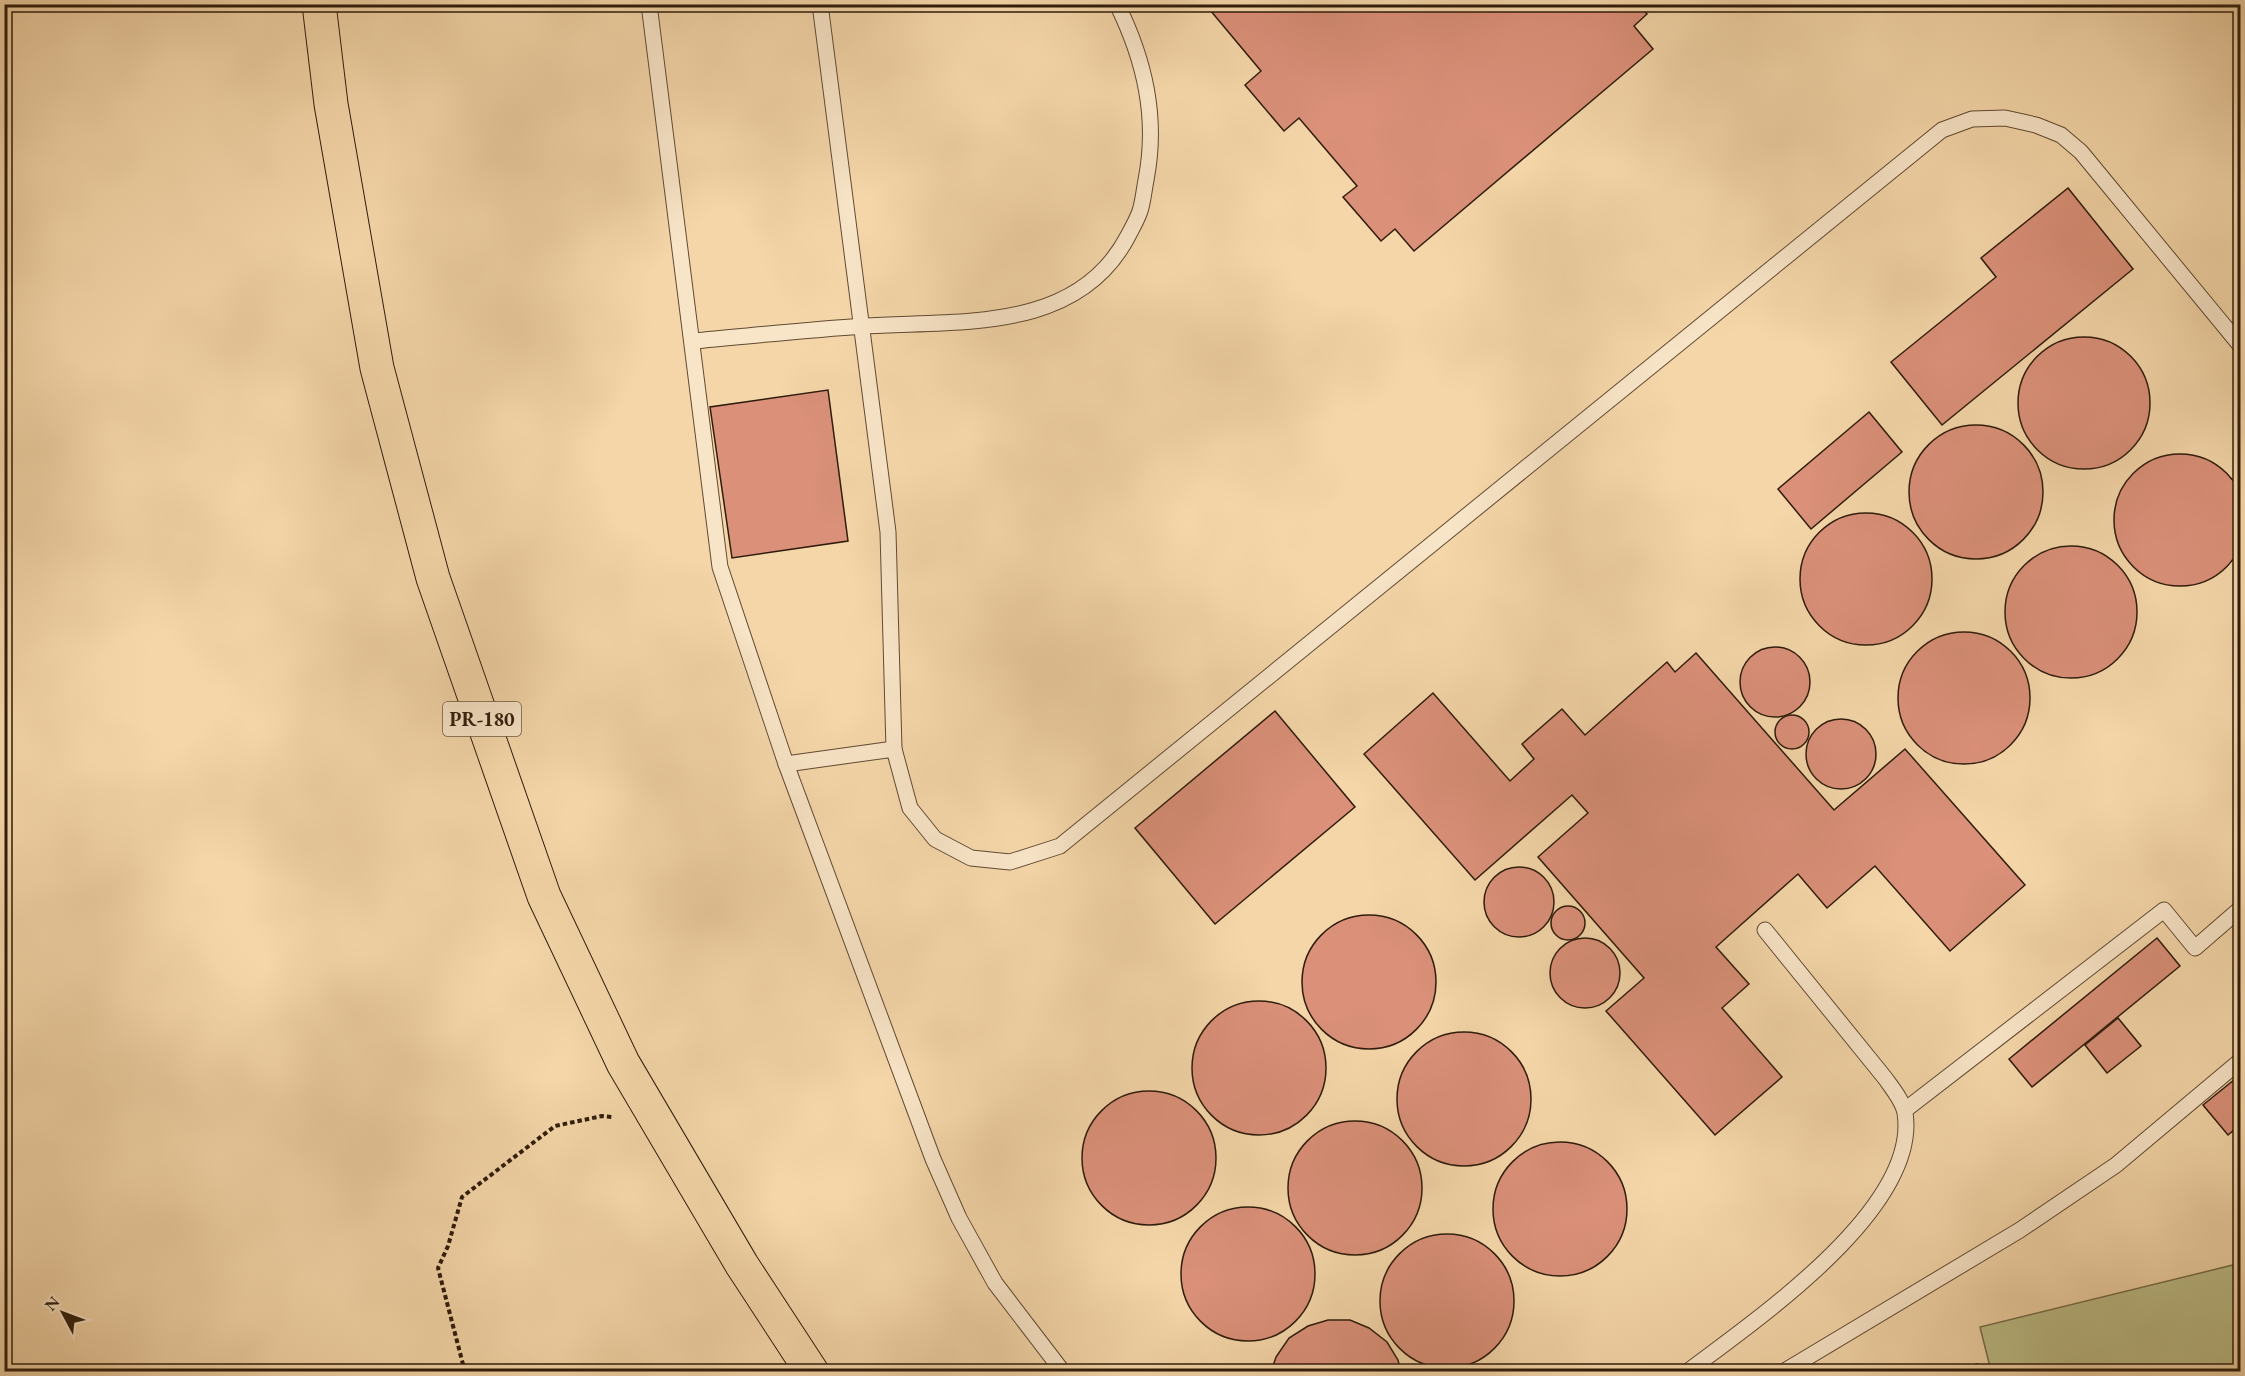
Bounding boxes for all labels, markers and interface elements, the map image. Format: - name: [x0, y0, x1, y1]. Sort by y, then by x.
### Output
- road number: PR-180: [443, 702, 521, 736]
- north arrow: [33, 1283, 93, 1343]
- text: N: [40, 1292, 64, 1315]

